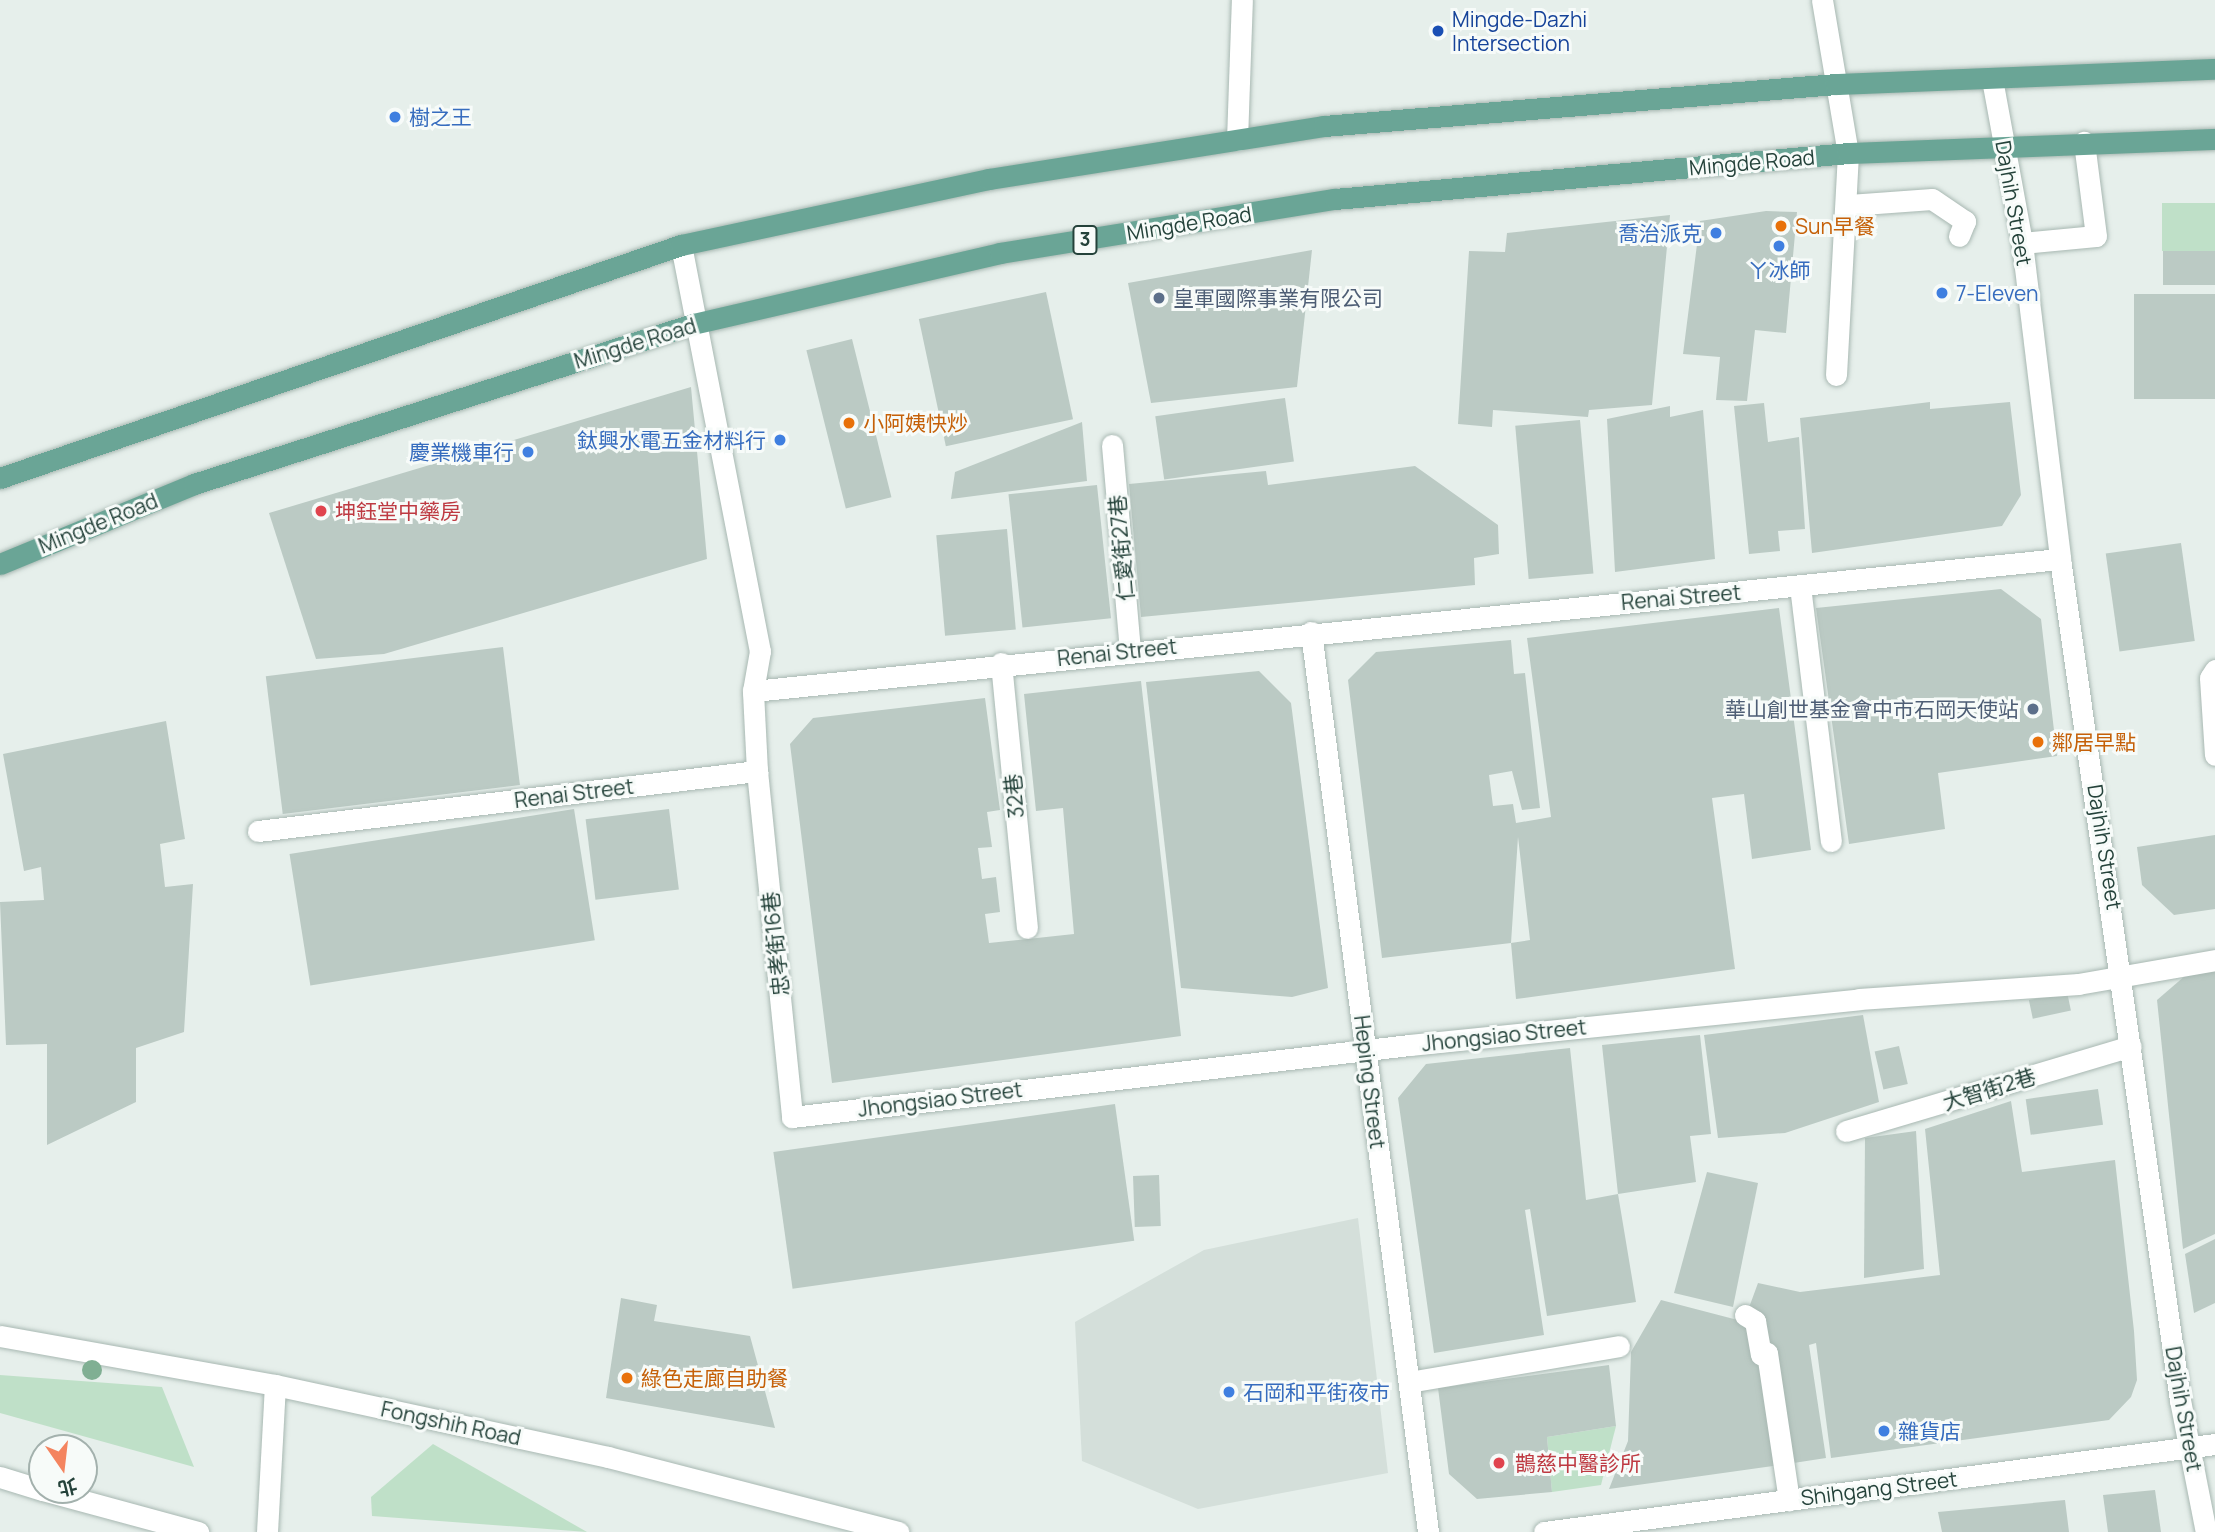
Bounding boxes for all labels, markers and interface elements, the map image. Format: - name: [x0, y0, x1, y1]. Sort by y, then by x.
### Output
- place label: Mingde-Dazhi Intersection: [1452, 6, 1587, 56]
- marker: Mingde-Dazhi Intersection: [1430, 23, 1446, 39]
- place label: 樹之王: [409, 104, 472, 130]
- marker: 樹之王: [387, 109, 403, 125]
- street label: Dajhih Street: [1991, 138, 2037, 268]
- street label: Mingde Road: [1688, 144, 1816, 180]
- street label: Mingde Road: [1125, 201, 1253, 245]
- place label: Sun早餐: [1795, 213, 1875, 239]
- marker: Sun早餐: [1773, 218, 1789, 234]
- place label: 喬治派克: [1618, 220, 1702, 246]
- road number: 3: [1071, 224, 1099, 256]
- marker: 喬治派克: [1708, 225, 1724, 241]
- marker: ㄚ冰師: [1771, 238, 1787, 254]
- place label: ㄚ冰師: [1748, 257, 1810, 283]
- place label: 7-Eleven: [1956, 280, 2038, 306]
- place label: 皇軍國際事業有限公司: [1173, 285, 1383, 311]
- marker: 7-Eleven: [1934, 285, 1950, 301]
- marker: 皇軍國際事業有限公司: [1151, 290, 1167, 306]
- street label: Mingde Road: [571, 313, 699, 373]
- place label: 小阿姨快炒: [863, 410, 968, 436]
- marker: 小阿姨快炒: [841, 415, 857, 431]
- place label: 鈦興水電五金材料行: [577, 427, 766, 453]
- marker: 鈦興水電五金材料行: [772, 432, 788, 448]
- place label: 慶業機車行: [409, 439, 514, 465]
- marker: 慶業機車行: [520, 444, 536, 460]
- street label: Mingde Road: [35, 488, 161, 558]
- street label: 仁愛街27巷: [1104, 494, 1138, 602]
- place label: 坤鈺堂中藥房: [335, 498, 461, 524]
- marker: 坤鈺堂中藥房: [313, 503, 329, 519]
- street label: Renai Street: [1620, 579, 1742, 615]
- street label: Renai Street: [1056, 633, 1178, 671]
- place label: 華山創世基金會中市石岡天使站: [1725, 696, 2019, 722]
- marker: 華山創世基金會中市石岡天使站: [2025, 701, 2041, 717]
- place label: 鄰居早點: [2052, 729, 2136, 755]
- marker: 鄰居早點: [2030, 734, 2046, 750]
- street label: Renai Street: [513, 773, 635, 813]
- street label: 32巷: [999, 773, 1029, 819]
- street label: Dajhih Street: [2083, 782, 2127, 912]
- street label: 忠孝街16巷: [757, 890, 793, 998]
- street label: Heping Street: [1349, 1014, 1391, 1150]
- street label: Jhongsiao Street: [1420, 1014, 1588, 1056]
- street label: 大智街2巷: [1939, 1063, 2039, 1115]
- street label: Jhongsiao Street: [856, 1076, 1024, 1122]
- street label: Dajhih Street: [2161, 1344, 2207, 1474]
- place label: 綠色走廊自助餐: [641, 1365, 788, 1391]
- marker: 綠色走廊自助餐: [619, 1370, 635, 1386]
- place label: 石岡和平街夜市: [1243, 1379, 1390, 1405]
- marker: 石岡和平街夜市: [1221, 1384, 1237, 1400]
- street label: Fongshih Road: [379, 1396, 523, 1450]
- place label: 雜貨店: [1898, 1418, 1961, 1444]
- marker: 雜貨店: [1876, 1423, 1892, 1439]
- north arrow: [28, 1434, 98, 1504]
- place label: 鵲慈中醫診所: [1515, 1450, 1641, 1476]
- marker: 鵲慈中醫診所: [1489, 1453, 1509, 1473]
- street label: Shihgang Street: [1799, 1466, 1959, 1510]
- text: 北: [55, 1473, 80, 1502]

